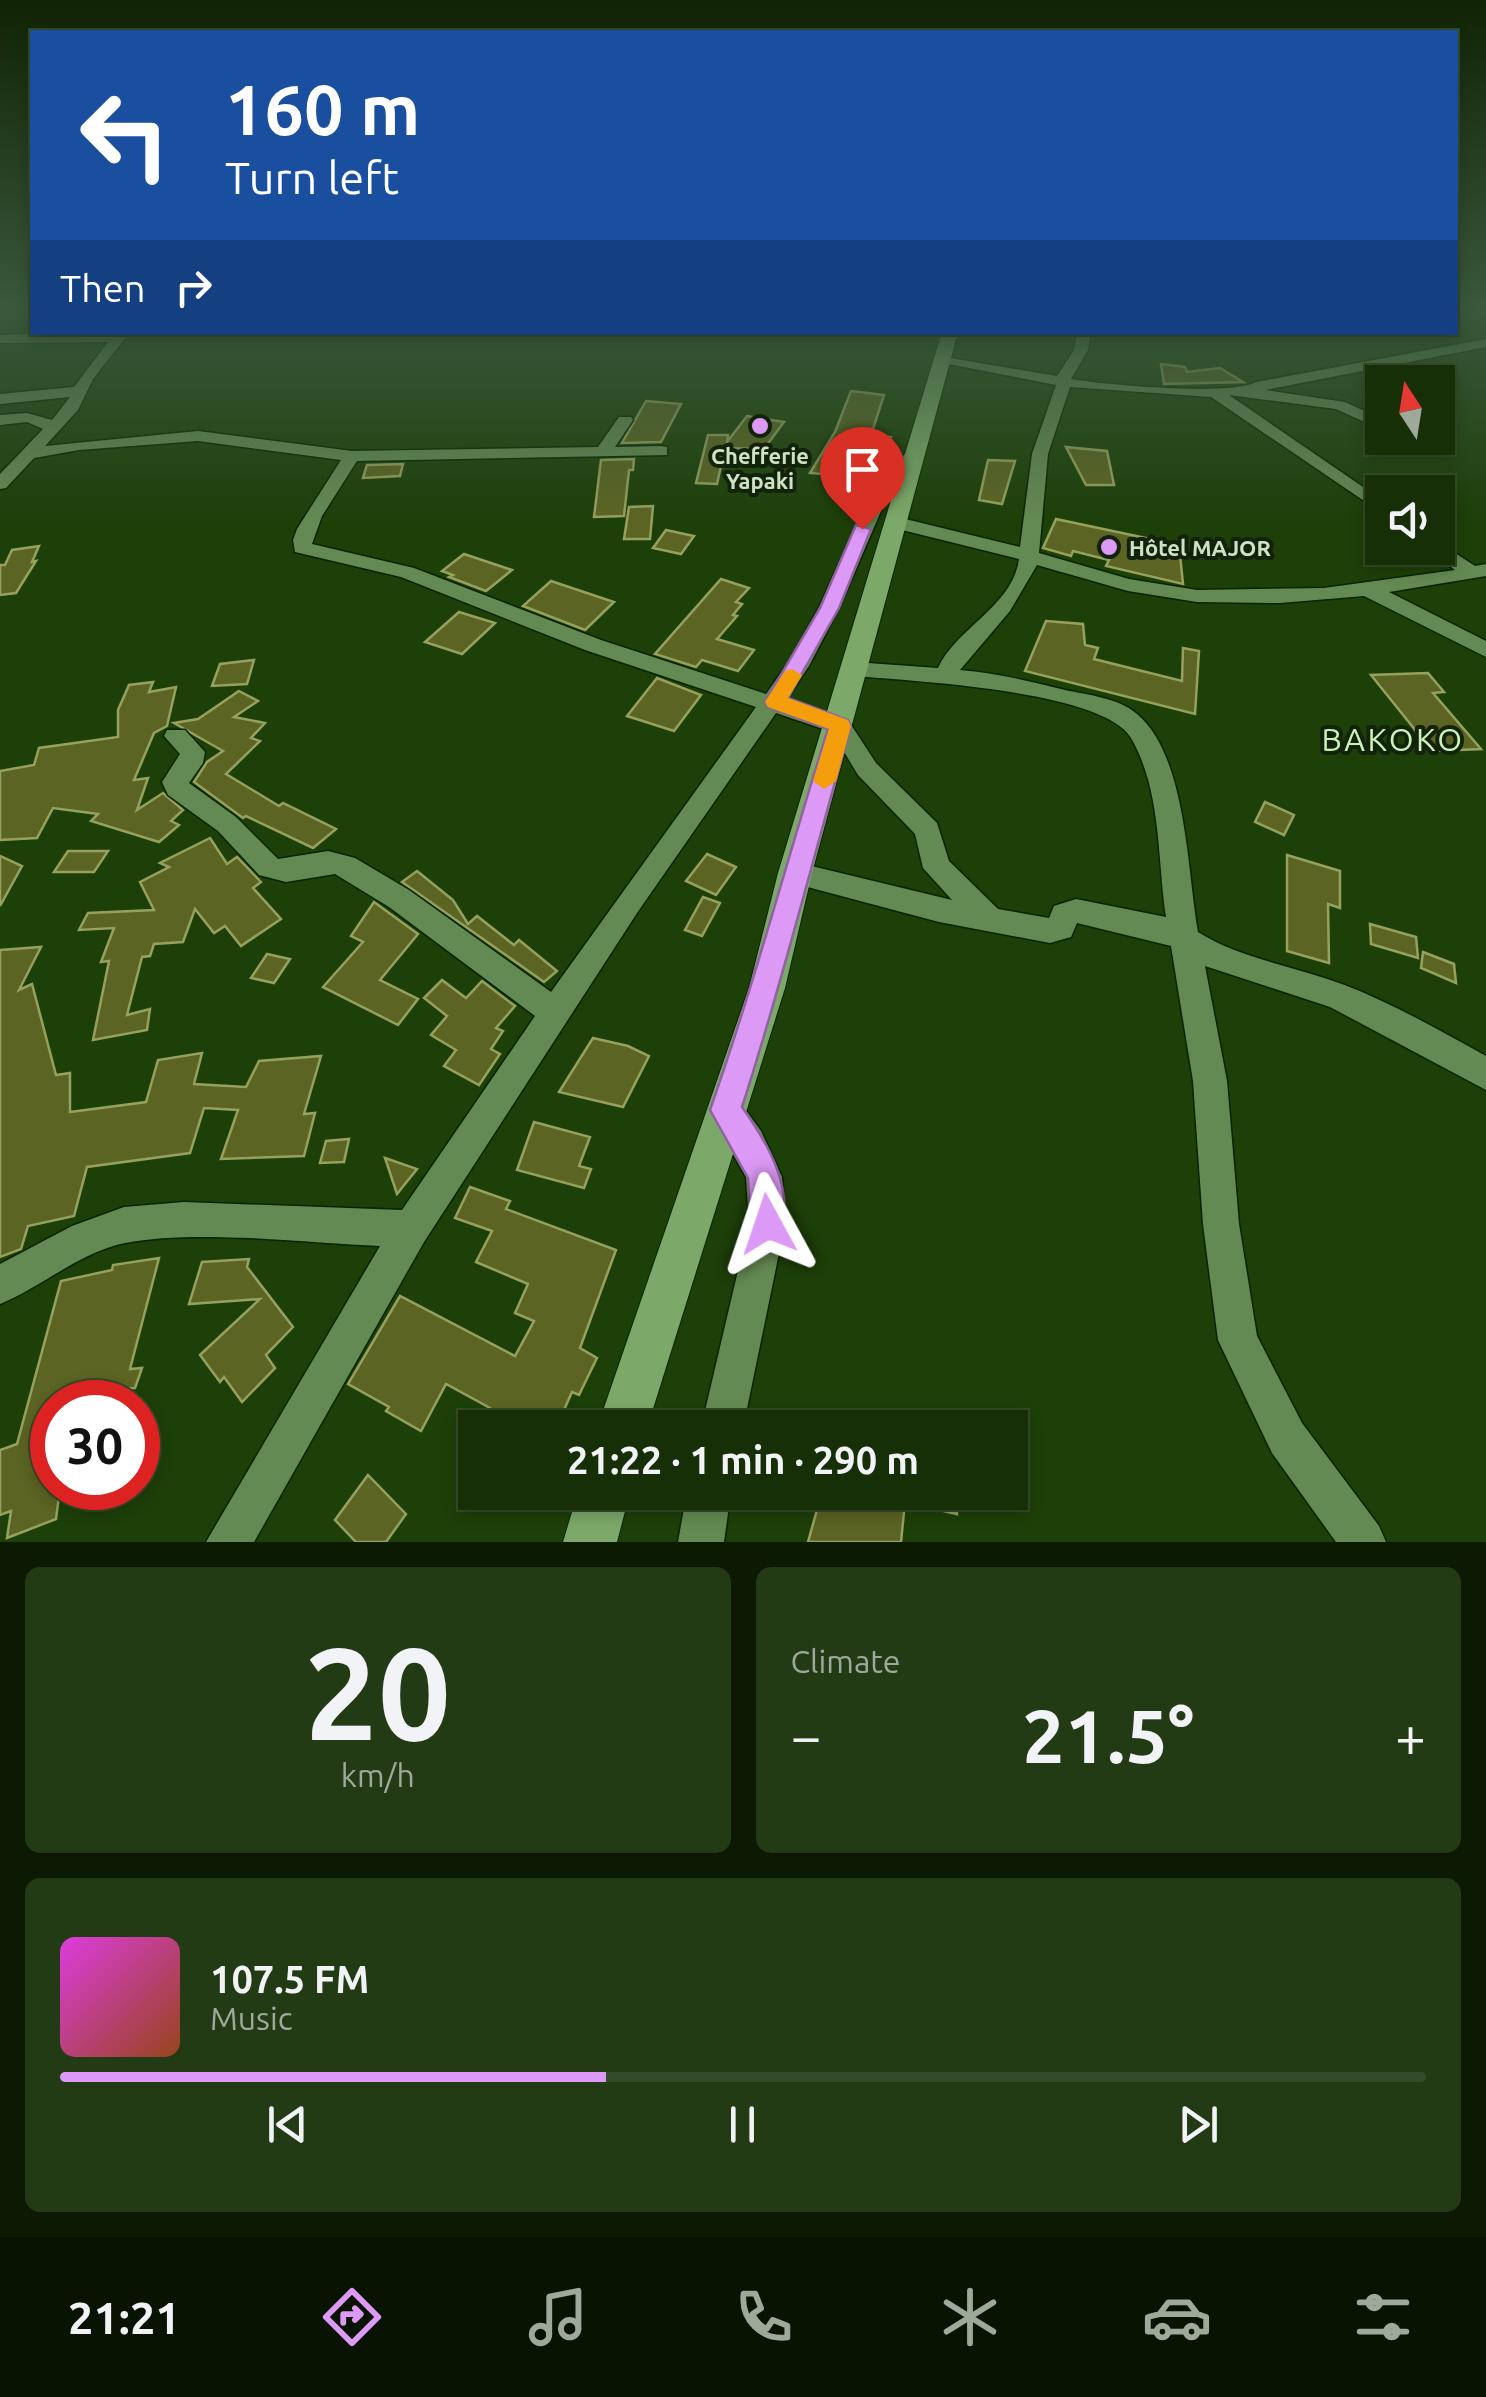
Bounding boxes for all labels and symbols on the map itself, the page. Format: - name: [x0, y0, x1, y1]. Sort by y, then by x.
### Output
- north arrow: [1365, 365, 1455, 455]
- marker: Chefferie Yapaki: [749, 415, 771, 437]
- pin: [820, 427, 905, 530]
- place label: Chefferie Yapaki: [711, 443, 809, 493]
- place label: Hôtel MAJOR: [1129, 535, 1271, 560]
- marker: Hôtel MAJOR: [1098, 536, 1120, 558]
- district label: BAKOKO: [1322, 721, 1464, 757]
- position arrow: [716, 1172, 820, 1276]
- speed limit sign: 30: [30, 1380, 160, 1510]

